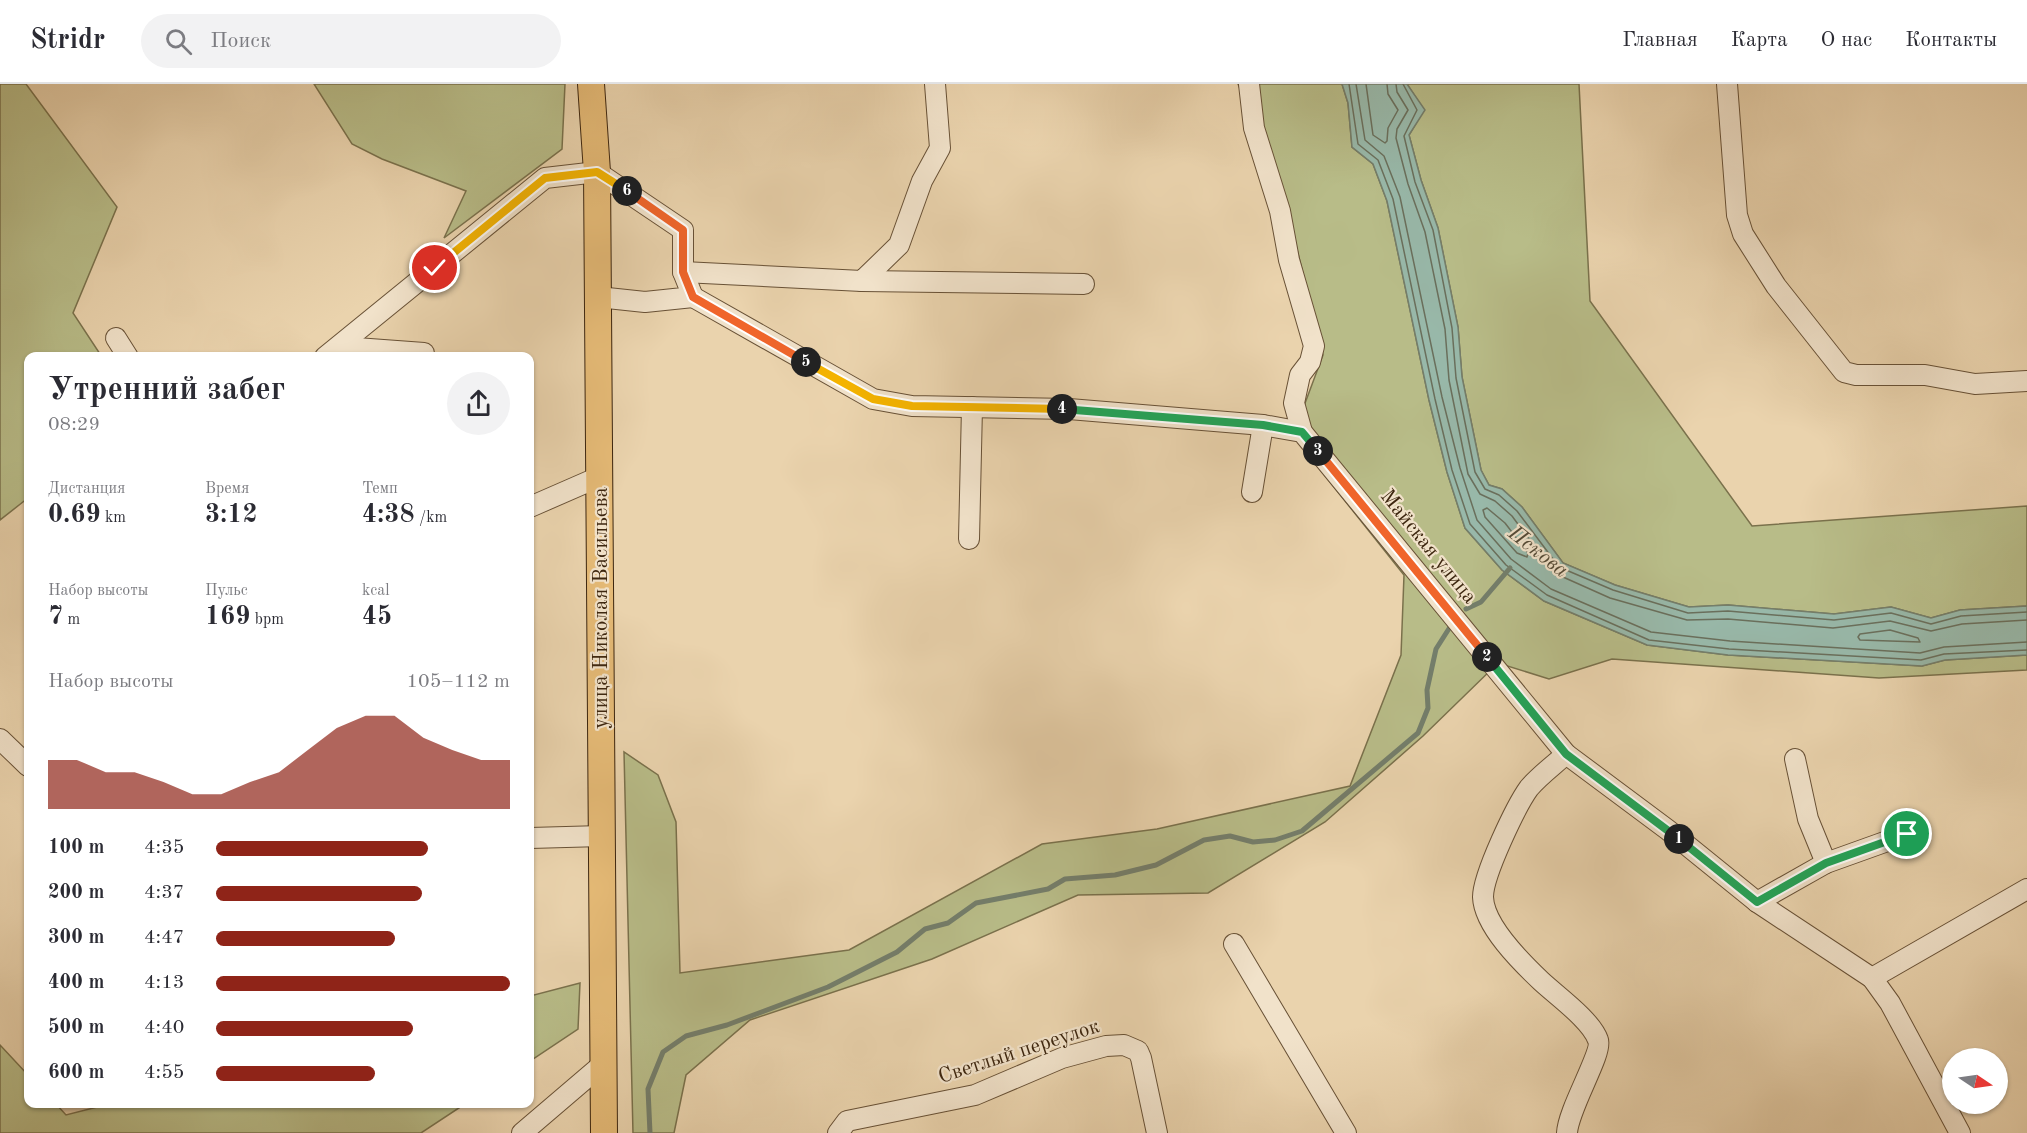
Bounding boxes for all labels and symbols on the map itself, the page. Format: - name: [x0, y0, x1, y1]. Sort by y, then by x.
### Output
- pin: 6: [612, 176, 642, 206]
- pin: [409, 242, 460, 293]
- pin: 5: [791, 347, 821, 377]
- pin: 4: [1047, 394, 1077, 424]
- pin: 3: [1303, 436, 1333, 466]
- street label: Майская улица: [1376, 486, 1480, 608]
- street label: улица Николая Васильева: [591, 487, 612, 729]
- water label: Пскова: [1503, 521, 1573, 582]
- pin: 2: [1472, 642, 1502, 672]
- pin: [1881, 808, 1932, 859]
- pin: 1: [1664, 824, 1694, 854]
- street label: Светлый переулок: [936, 1016, 1103, 1088]
- north arrow: [1942, 1048, 2008, 1114]

